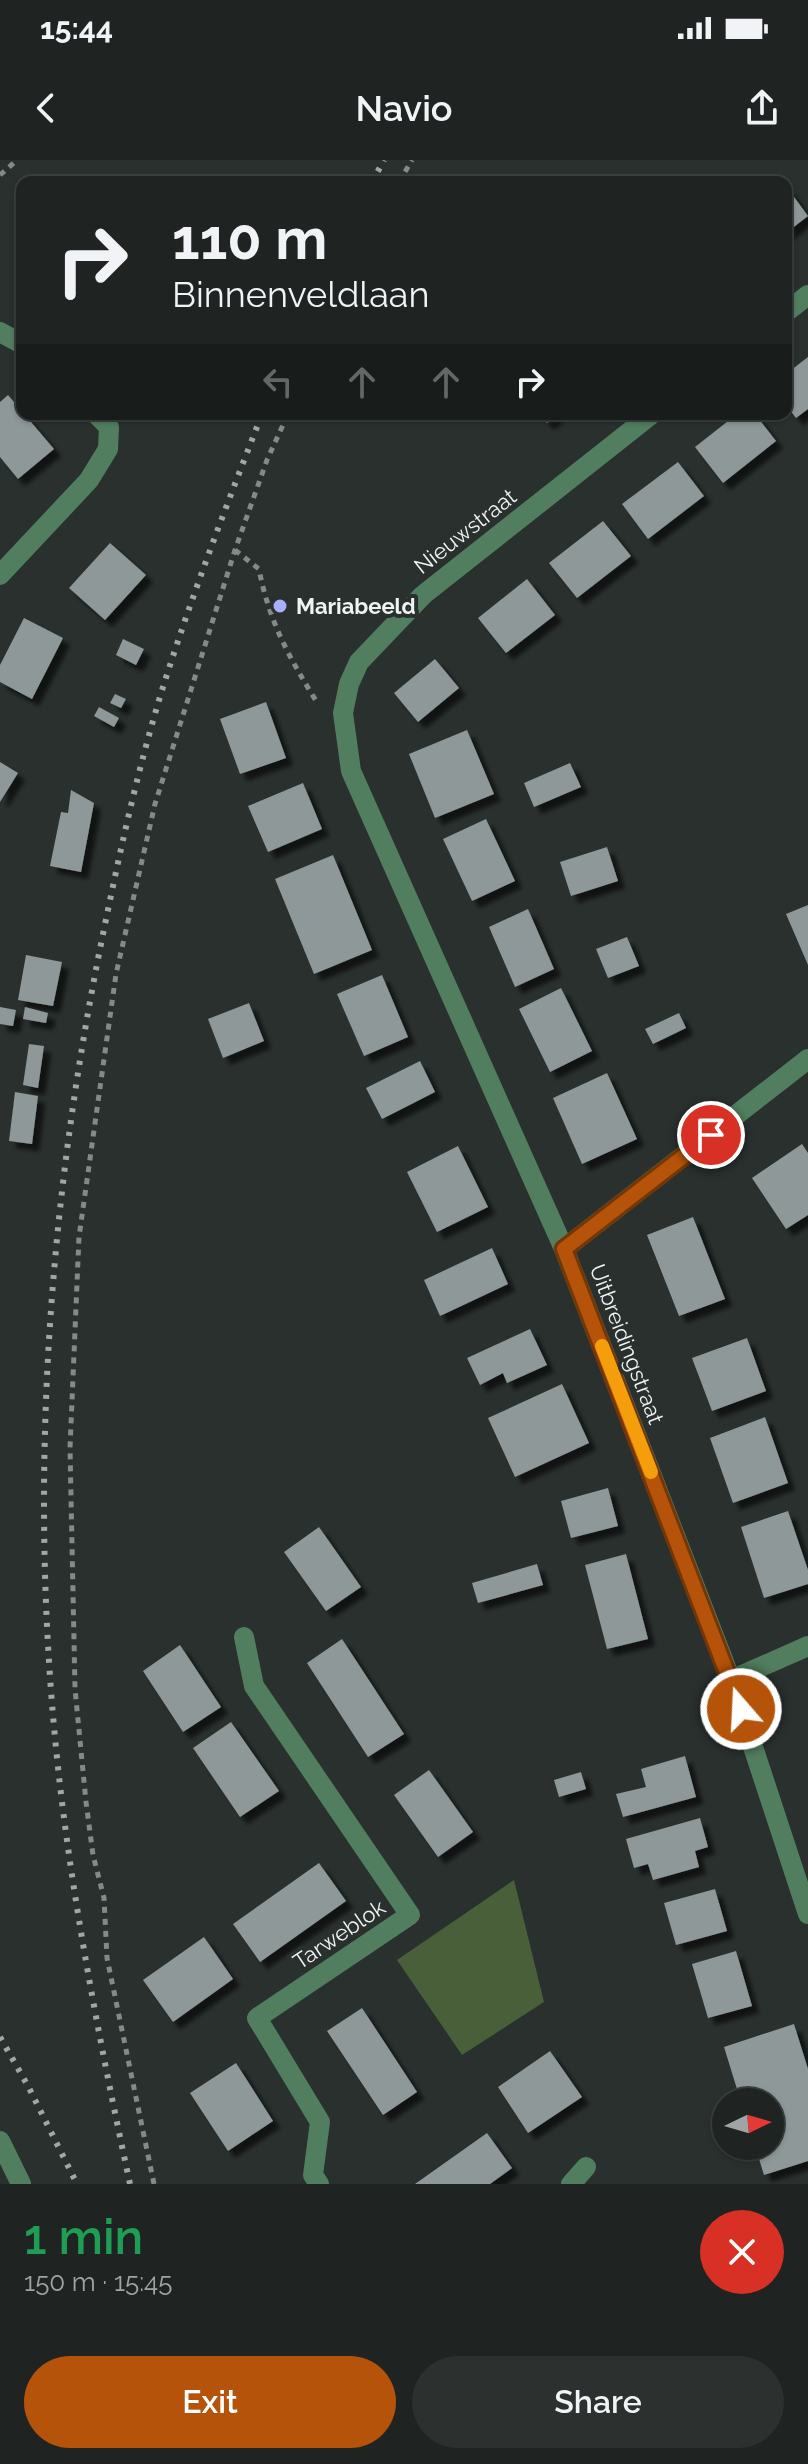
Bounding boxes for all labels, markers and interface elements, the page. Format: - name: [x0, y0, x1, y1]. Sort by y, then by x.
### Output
- text: 15:44: [40, 11, 113, 46]
- icon: back: [24, 86, 68, 130]
- icon: share: [740, 86, 784, 130]
- text: Navio: [355, 87, 453, 129]
- text: 110 m: [172, 206, 327, 272]
- icon: right: [40, 208, 144, 312]
- text: Binnenveldlaan: [172, 273, 429, 315]
- icon: left: [256, 360, 300, 404]
- icon: ahead: [340, 360, 384, 404]
- icon: ahead: [424, 360, 468, 404]
- icon: right: [508, 360, 552, 404]
- street label: Nieuwstraat: [409, 483, 522, 579]
- place label: Mariabeeld: [296, 593, 416, 619]
- marker: Mariabeeld: [271, 597, 289, 615]
- pin: [677, 1101, 745, 1169]
- icon: arrive: [689, 1113, 733, 1157]
- street label: Uitbreidingstraat: [585, 1260, 670, 1428]
- position arrow: [699, 1667, 783, 1751]
- street label: Tarweblok: [288, 1894, 390, 1974]
- north arrow: [712, 2088, 784, 2160]
- map controls: [712, 2088, 784, 2160]
- text: 1 min: [24, 2209, 143, 2265]
- button: close: [700, 2210, 784, 2294]
- text: 150 m · 15:45: [24, 2267, 172, 2297]
- button: Exit: [24, 2356, 396, 2448]
- button: Share: [412, 2356, 784, 2448]

